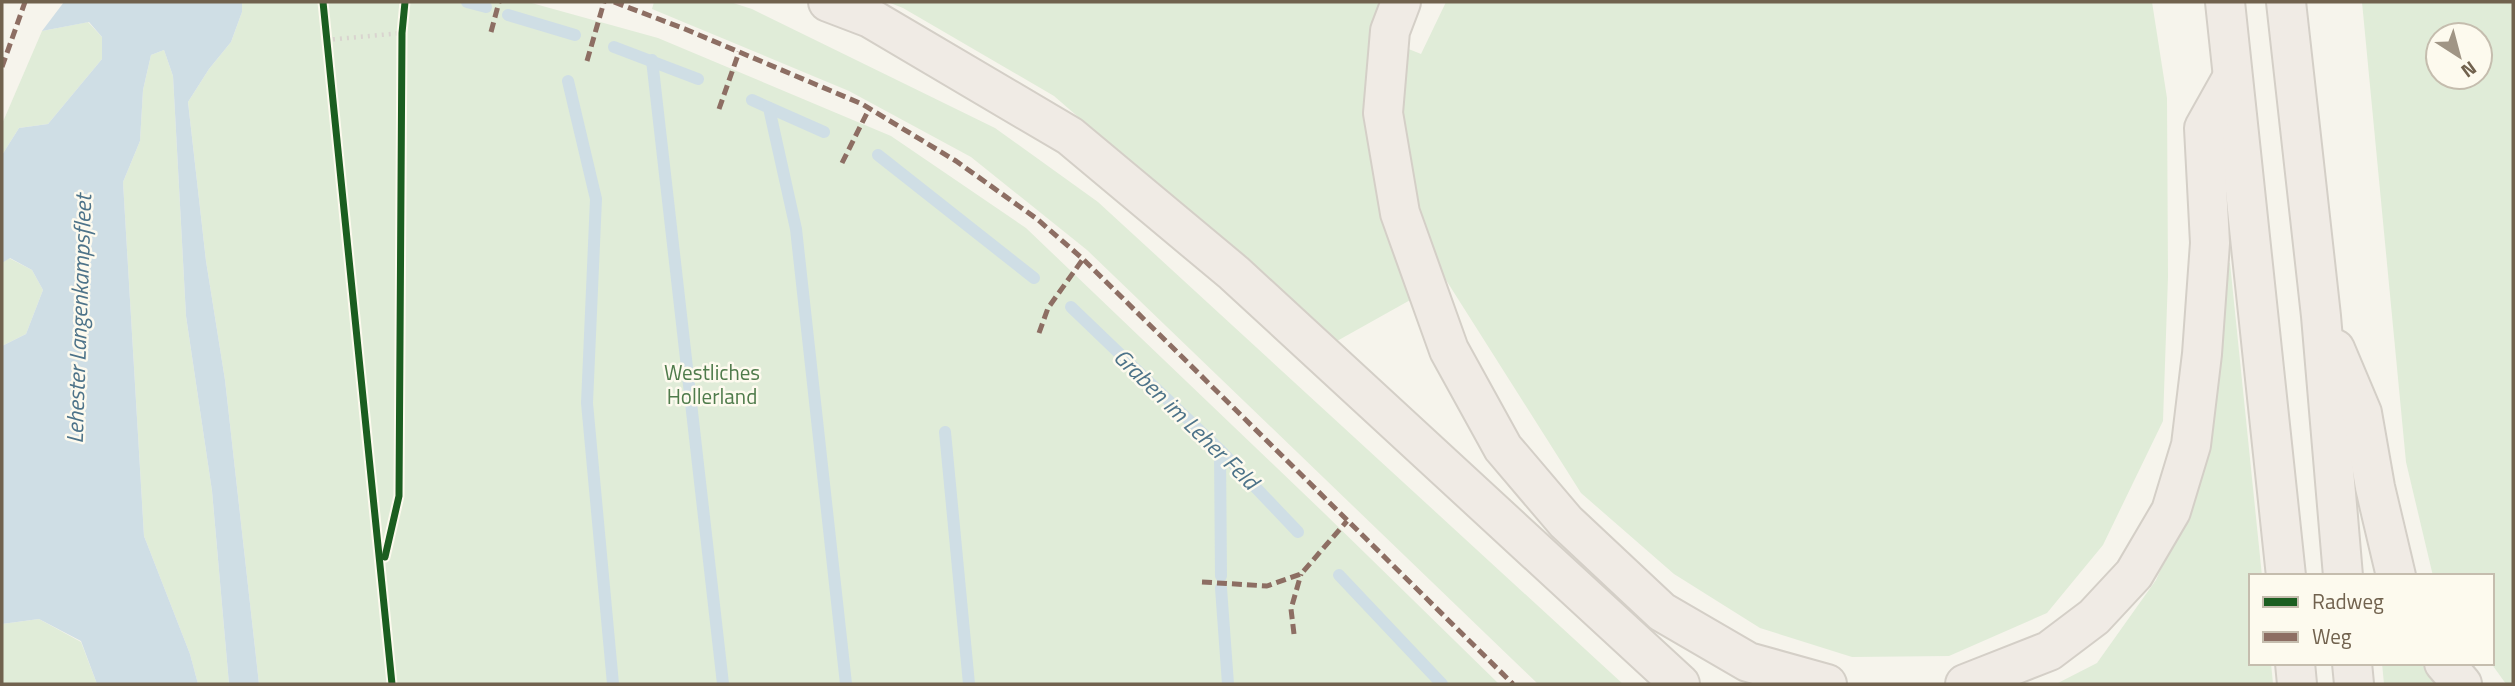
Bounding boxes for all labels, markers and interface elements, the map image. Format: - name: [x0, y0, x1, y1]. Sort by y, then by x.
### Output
- north arrow: [2424, 21, 2494, 91]
- text: N: [2455, 55, 2483, 86]
- water label: Lehester Langenkampsfleet: [57, 191, 100, 444]
- water label: Graben im Leher Feld: [1106, 340, 1269, 499]
- park label: Westliches Hollerland: [664, 356, 760, 412]
- legend: [2249, 574, 2494, 665]
- text: Radweg: [2312, 585, 2384, 617]
- text: Weg: [2312, 620, 2352, 652]

